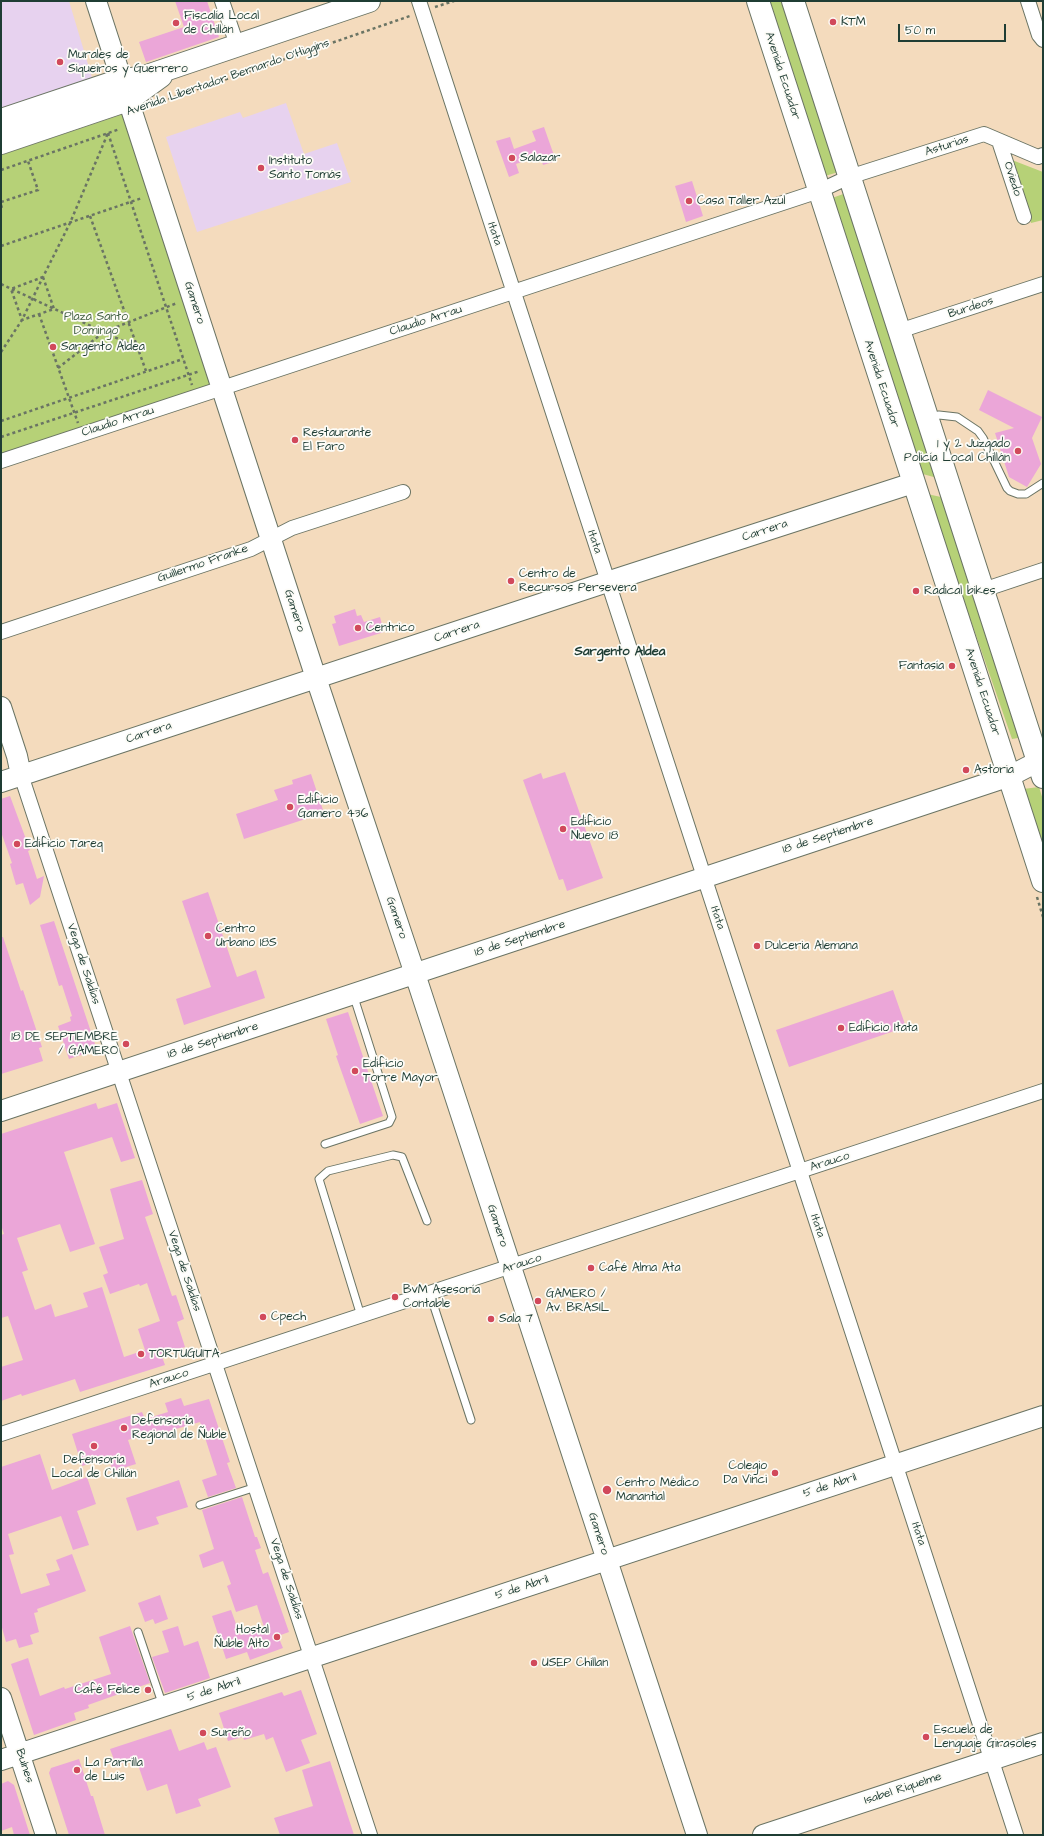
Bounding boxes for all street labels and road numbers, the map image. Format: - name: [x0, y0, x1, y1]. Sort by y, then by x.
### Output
- street label: Avenida Ecuador: [761, 30, 803, 122]
- street label: Avenida Libertador Bernardo O'Higgins: [125, 36, 331, 120]
- street label: Asturias: [923, 132, 971, 160]
- street label: Oviedo: [1000, 160, 1024, 198]
- street label: Itata: [483, 220, 505, 248]
- street label: Gamero: [180, 280, 208, 326]
- street label: Burdeos: [947, 294, 995, 322]
- street label: Claudio Arrau: [388, 303, 464, 339]
- street label: Avenida Ecuador: [860, 338, 902, 430]
- street label: Claudio Arrau: [80, 404, 156, 440]
- street label: Carrera: [740, 517, 790, 545]
- street label: Itata: [583, 528, 605, 556]
- street label: Guillermo Franke: [156, 542, 250, 586]
- street label: Gamero: [280, 588, 308, 634]
- street label: Carrera: [432, 618, 482, 646]
- street label: Avenida Ecuador: [961, 646, 1003, 738]
- street label: Carrera: [124, 719, 174, 747]
- street label: 18 de Septiembre: [781, 815, 875, 857]
- street label: Gamero: [382, 895, 410, 941]
- street label: Itata: [706, 904, 728, 932]
- street label: 18 de Septiembre: [473, 918, 567, 960]
- street label: Vega de Saldías: [63, 922, 103, 1006]
- street label: 18 de Septiembre: [166, 1020, 260, 1062]
- street label: Arauco: [808, 1149, 852, 1175]
- street label: Gamero: [483, 1203, 511, 1249]
- street label: Itata: [806, 1212, 828, 1240]
- street label: Vega de Saldías: [164, 1229, 204, 1313]
- street label: Arauco: [500, 1251, 544, 1277]
- street label: Arauco: [147, 1366, 191, 1392]
- street label: 5 de Abril: [801, 1471, 859, 1501]
- street label: Gamero: [584, 1511, 612, 1557]
- street label: Itata: [907, 1520, 929, 1548]
- street label: Vega de Saldías: [266, 1537, 306, 1621]
- street label: 5 de Abril: [493, 1573, 551, 1603]
- street label: 5 de Abril: [185, 1675, 243, 1705]
- street label: Bulnes: [12, 1747, 36, 1785]
- street label: Isabel Riquelme: [862, 1770, 944, 1808]

